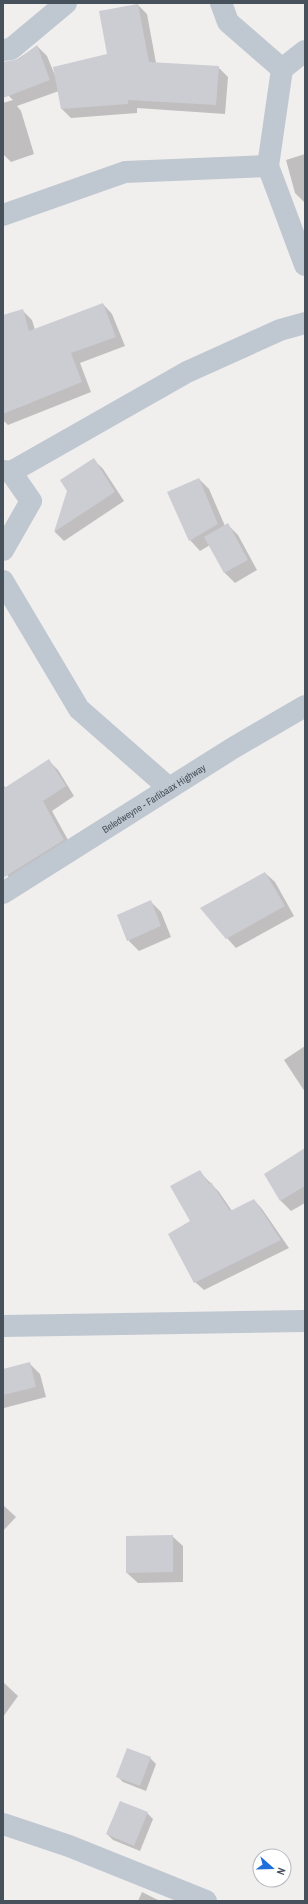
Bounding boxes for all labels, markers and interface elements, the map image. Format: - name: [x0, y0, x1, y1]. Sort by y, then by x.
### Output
- street label: Beledweyne - Farlibaax Highway: [99, 760, 209, 836]
- north arrow: [252, 1848, 292, 1888]
- text: N: [274, 1866, 289, 1877]

